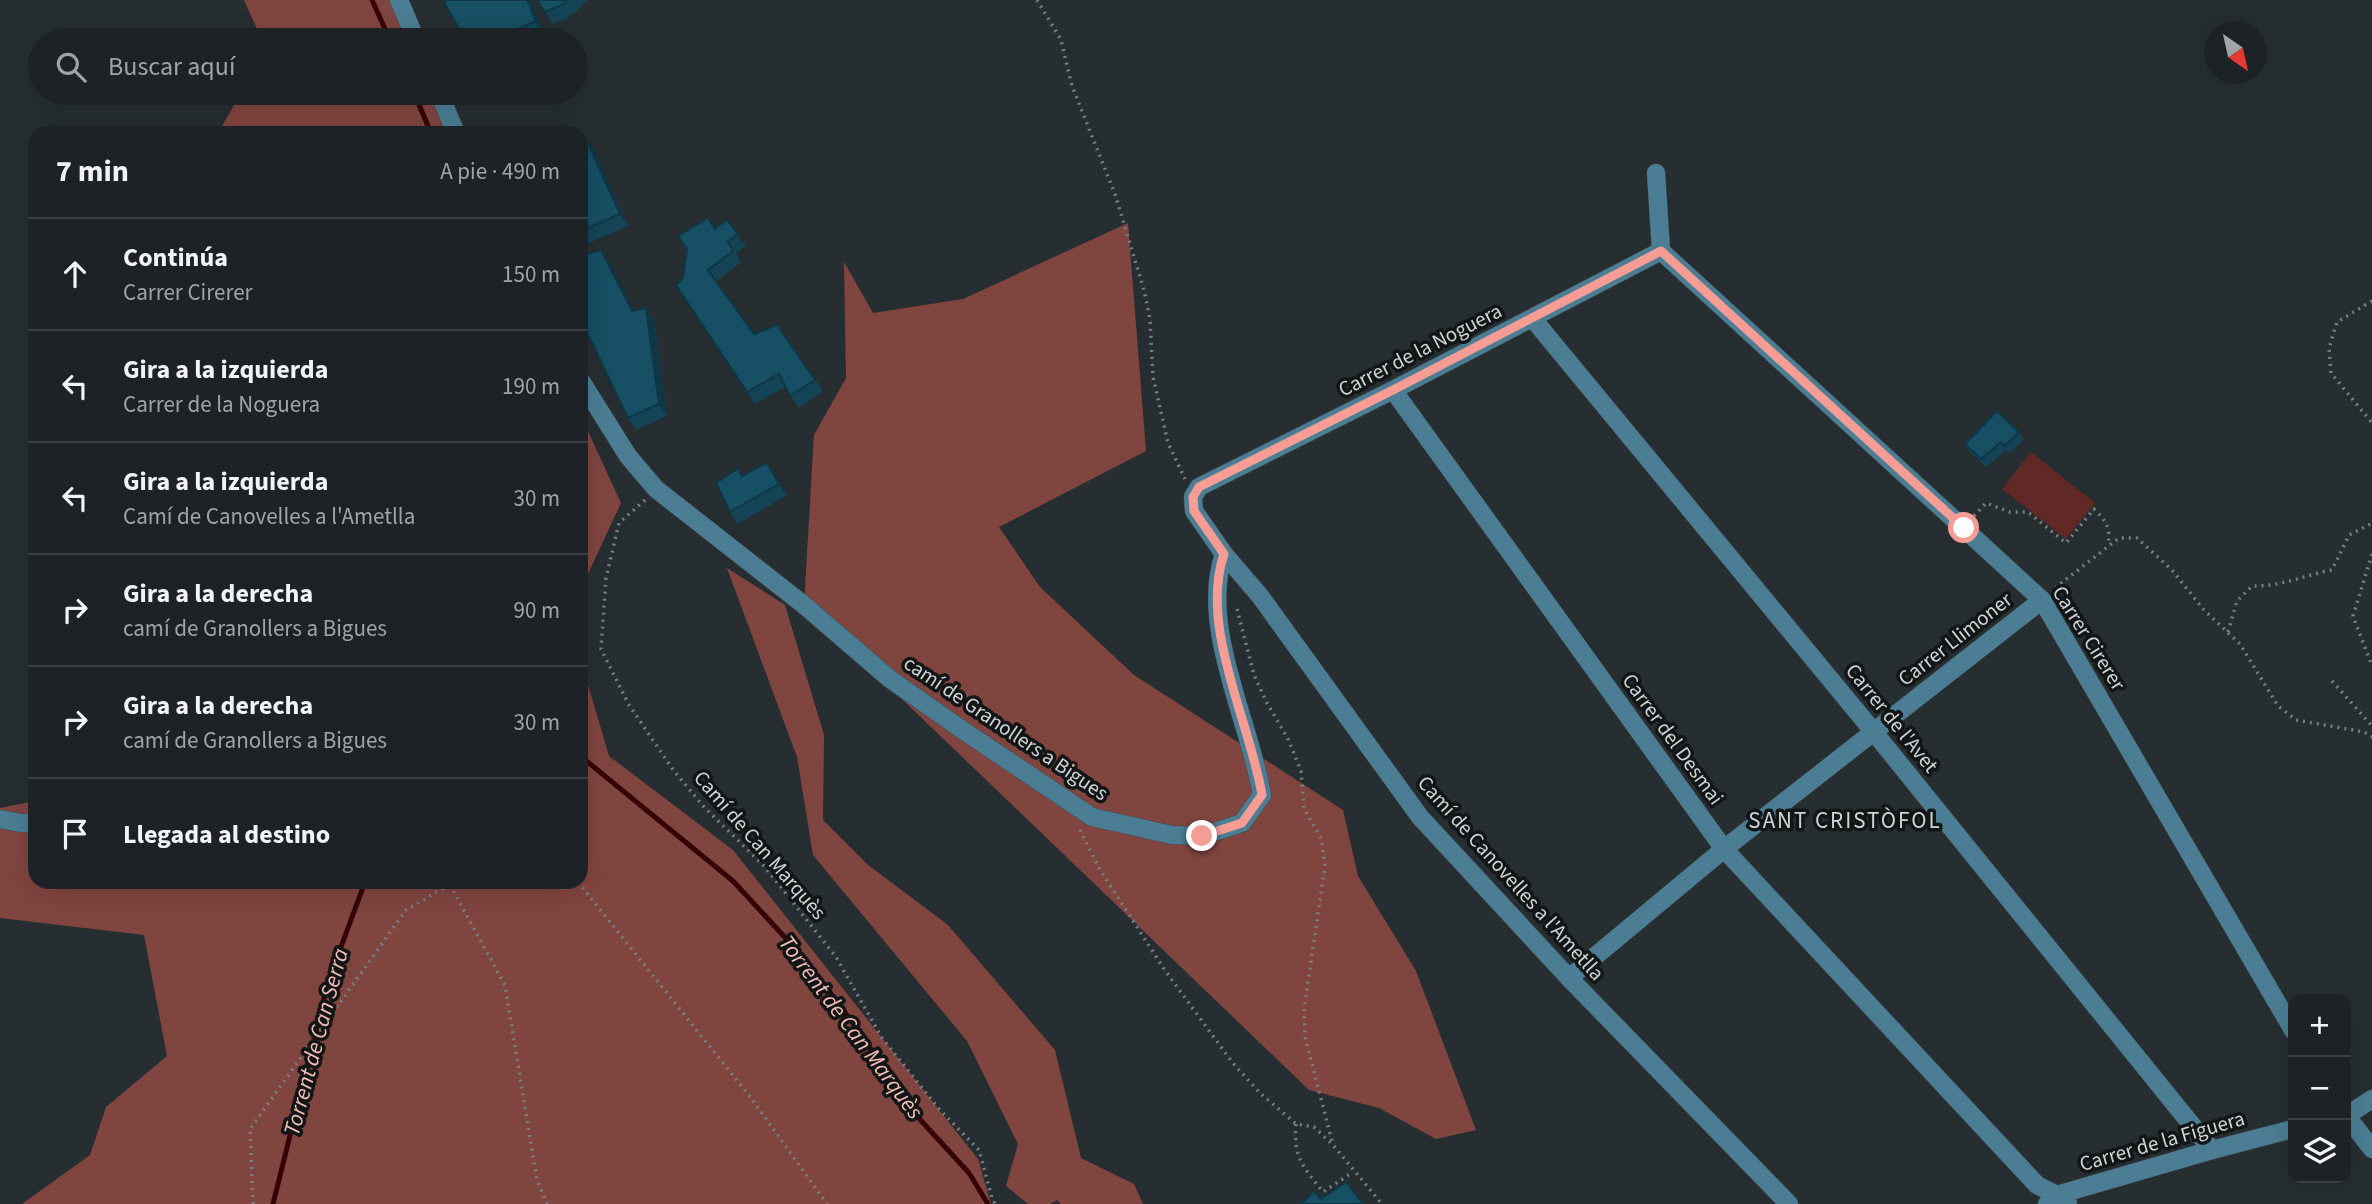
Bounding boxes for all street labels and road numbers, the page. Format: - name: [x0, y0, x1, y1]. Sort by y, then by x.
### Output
- street label: Carrer de la Noguera: [1333, 296, 1507, 404]
- street label: Carrer Cirerer: [2045, 580, 2133, 697]
- street label: Carrer Llimoner: [1892, 584, 2019, 693]
- street label: camí de Granollers a Bigues: [898, 648, 1114, 808]
- street label: Carrer de l'Avet: [1839, 657, 1945, 779]
- street label: Carrer del Desmai: [1615, 667, 1731, 811]
- street label: Camí de Can Marquès: [687, 764, 833, 926]
- street label: Camí de Canovelles a l'Ametlla: [1411, 769, 1611, 987]
- street label: Carrer de la Figuera: [2076, 1103, 2248, 1179]

